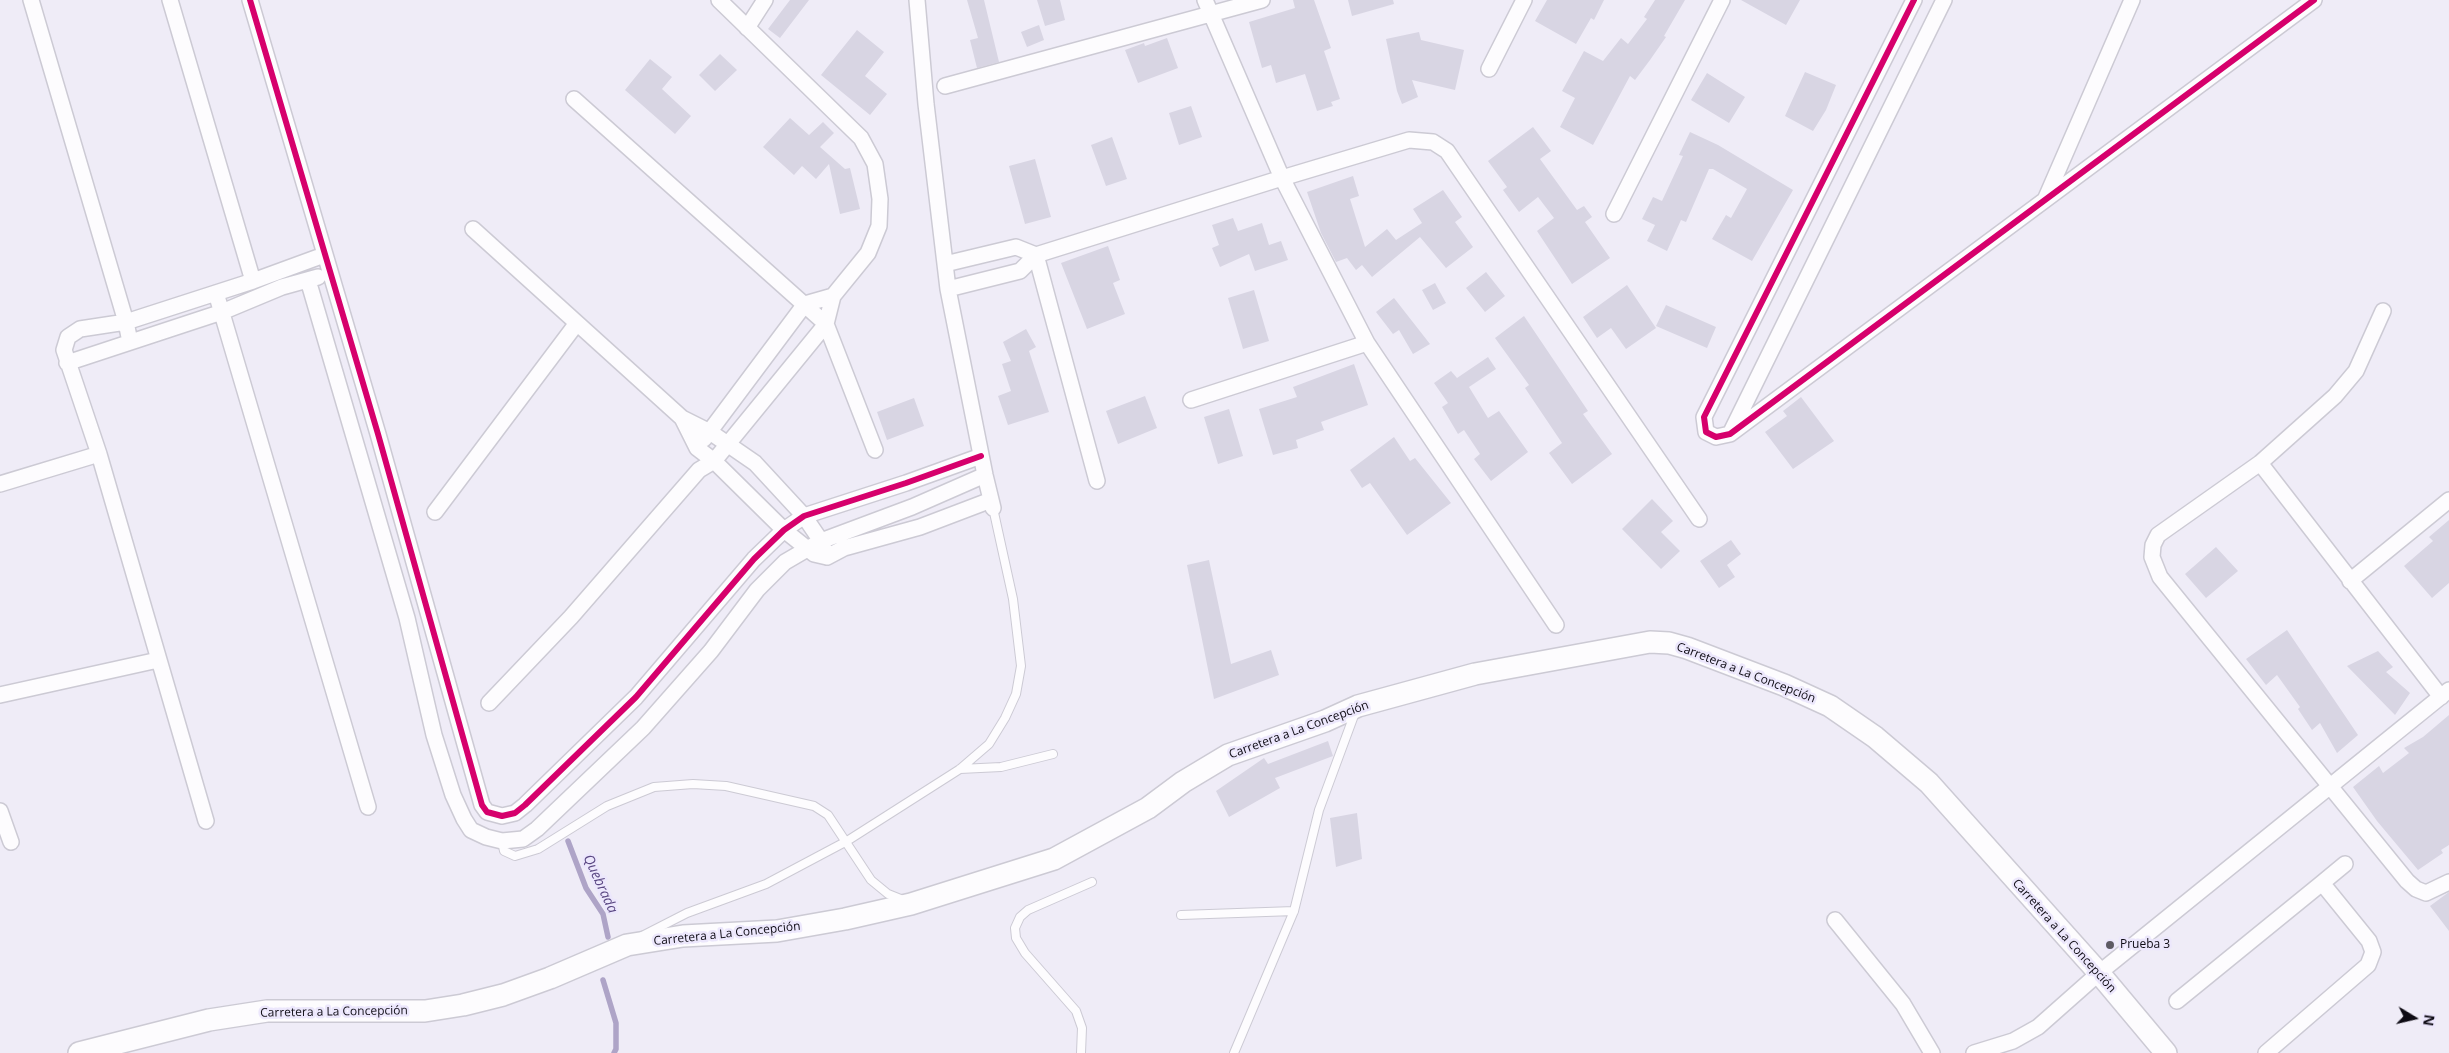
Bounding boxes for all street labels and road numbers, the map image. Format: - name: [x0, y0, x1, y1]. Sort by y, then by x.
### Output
- street label: Carretera a La Concepción: [1675, 640, 1817, 706]
- street label: Carretera a La Concepción: [1227, 698, 1371, 762]
- street label: Carretera a La Concepción: [2009, 876, 2119, 996]
- street label: Carretera a La Concepción: [653, 919, 801, 949]
- street label: Carretera a La Concepción: [260, 1004, 408, 1020]

